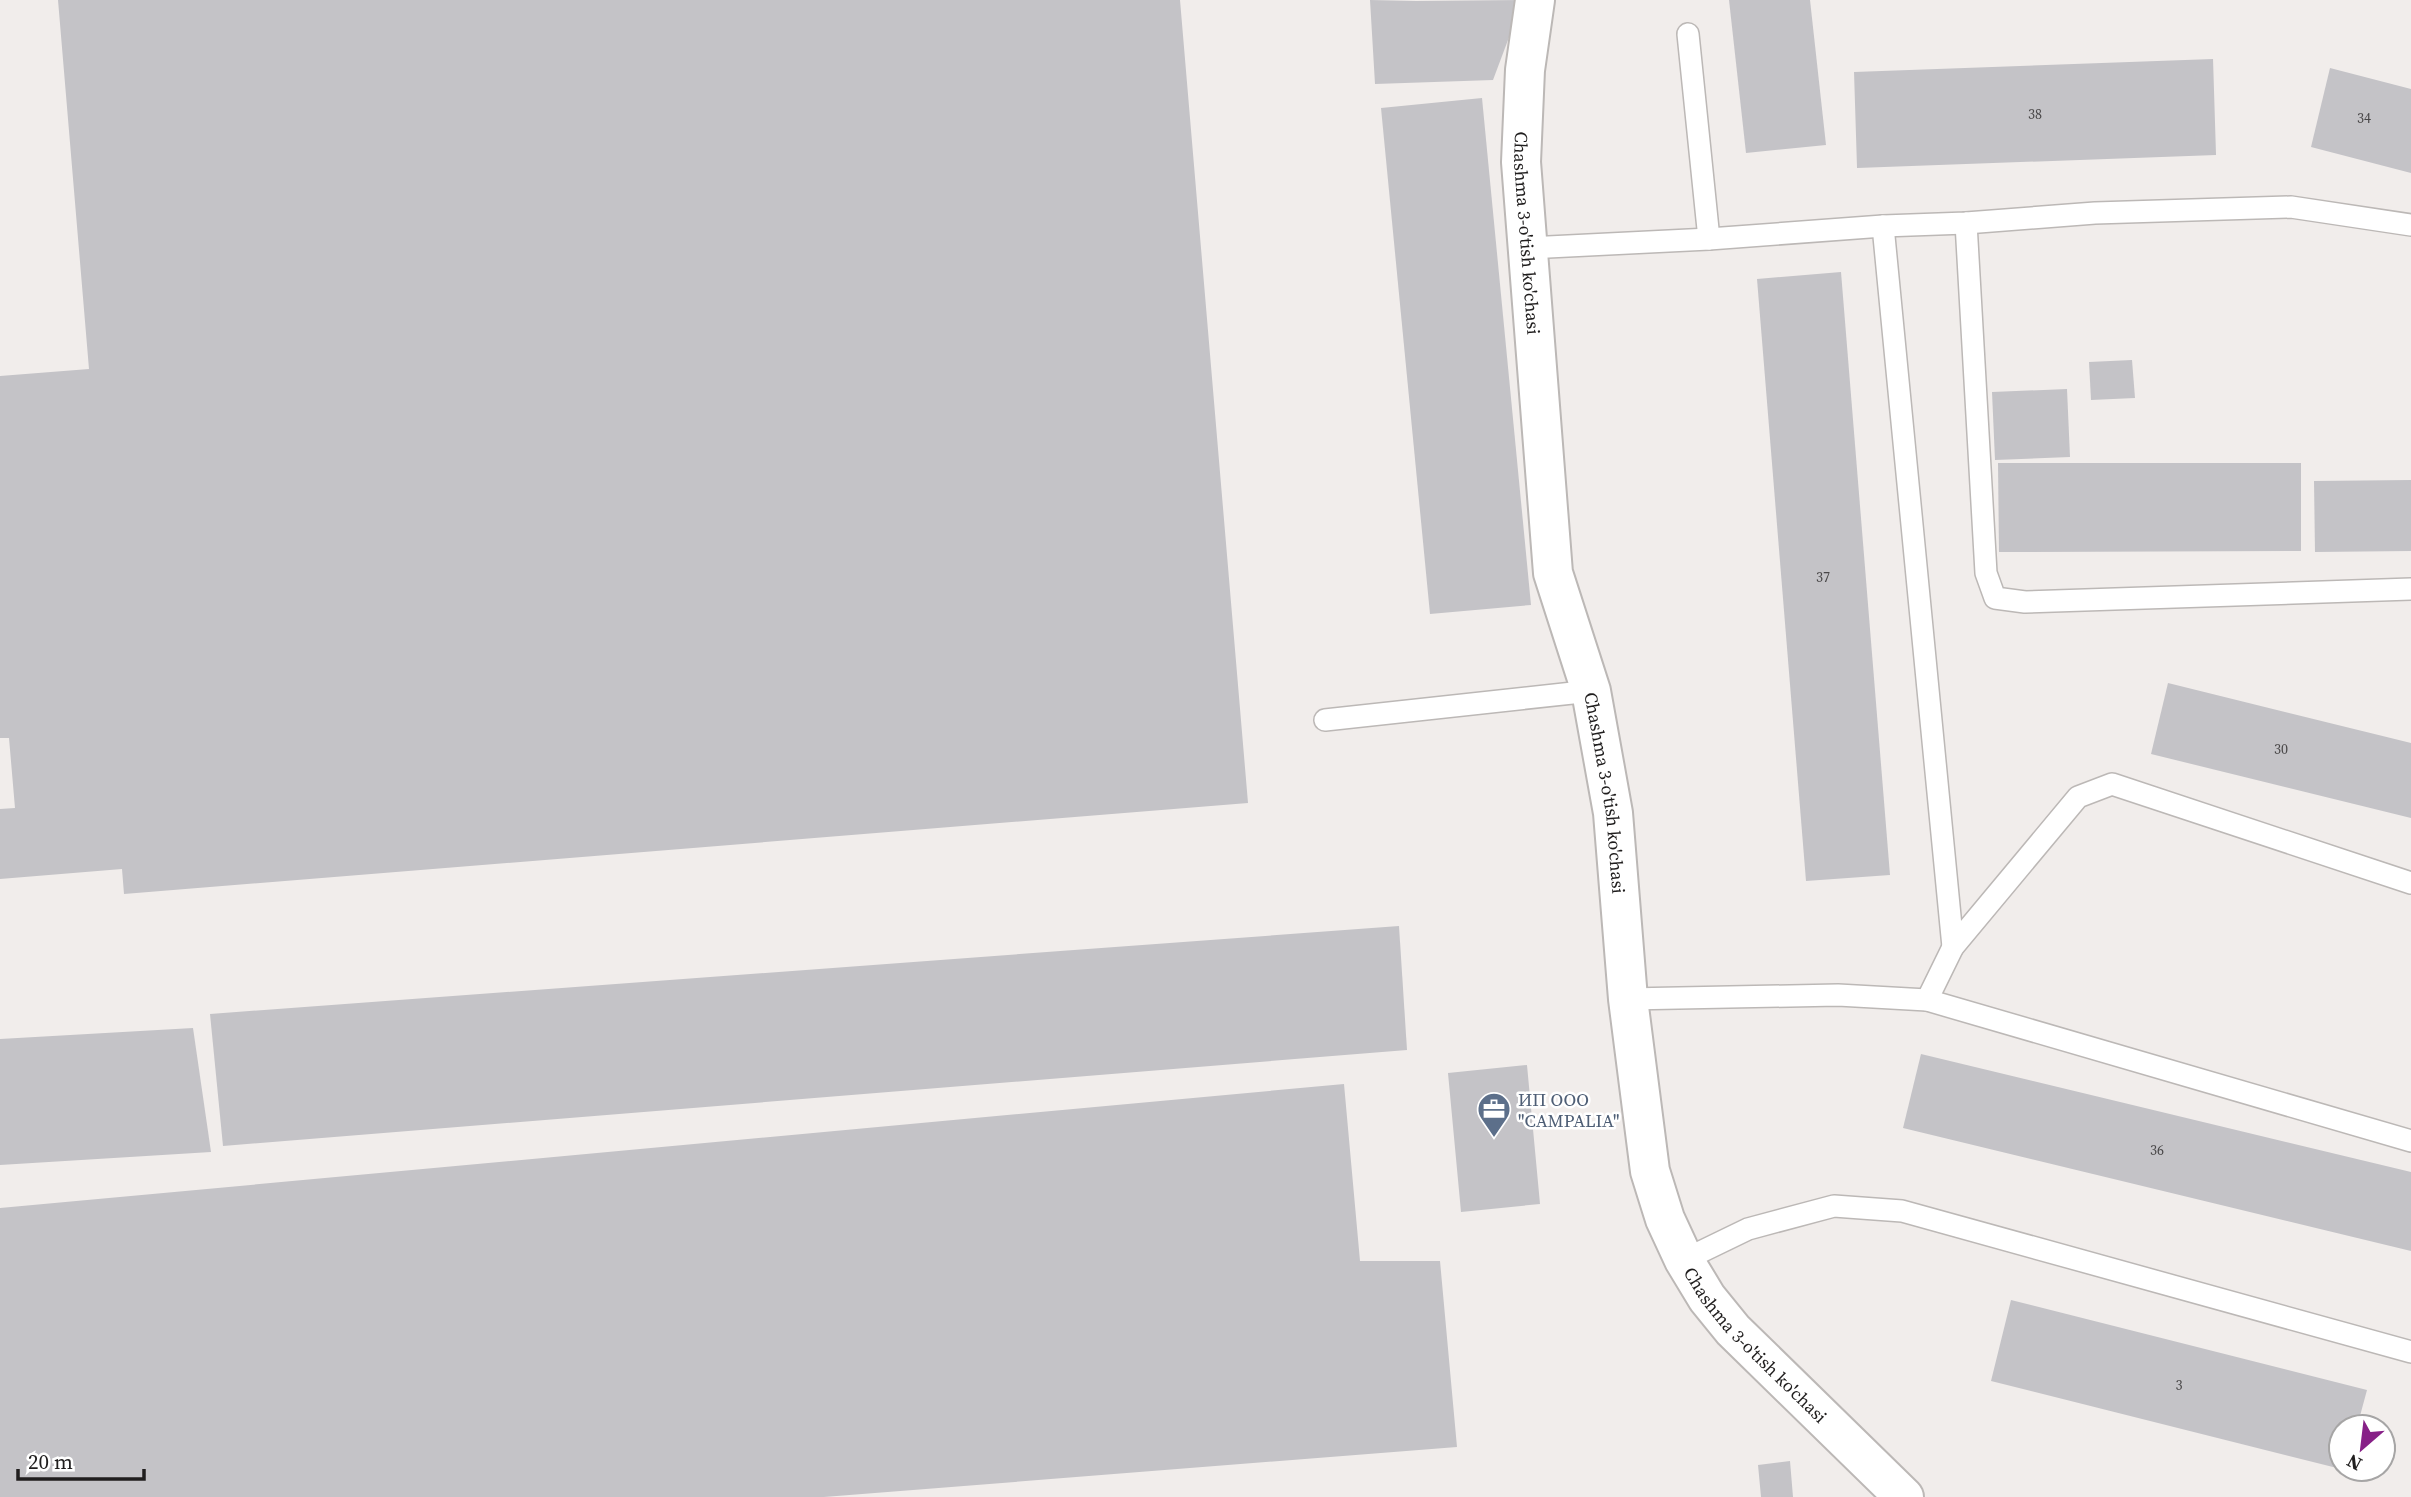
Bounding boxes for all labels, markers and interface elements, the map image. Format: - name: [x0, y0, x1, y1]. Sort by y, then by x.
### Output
- house number: 38: [2028, 104, 2042, 124]
- house number: 34: [2357, 108, 2371, 128]
- street label: Chashma 3-o'tish ko'chasi: [1508, 131, 1547, 335]
- house number: 37: [1816, 567, 1830, 587]
- street label: Chashma 3-o'tish ko'chasi: [1579, 690, 1632, 895]
- house number: 30: [2274, 739, 2288, 759]
- place label: ИП ООО "CAMPALIA": [1518, 1087, 1619, 1133]
- office icon: ИП ООО "CAMPALIA": [1475, 1090, 1513, 1139]
- house number: 36: [2150, 1140, 2164, 1160]
- street label: Chashma 3-o'tish ko'chasi: [1678, 1262, 1833, 1428]
- house number: 3: [2176, 1375, 2183, 1395]
- north arrow: [2327, 1413, 2397, 1483]
- scale bar: [18, 1438, 144, 1482]
- text: 20 m: [28, 1447, 73, 1476]
- text: N: [2342, 1448, 2366, 1478]

